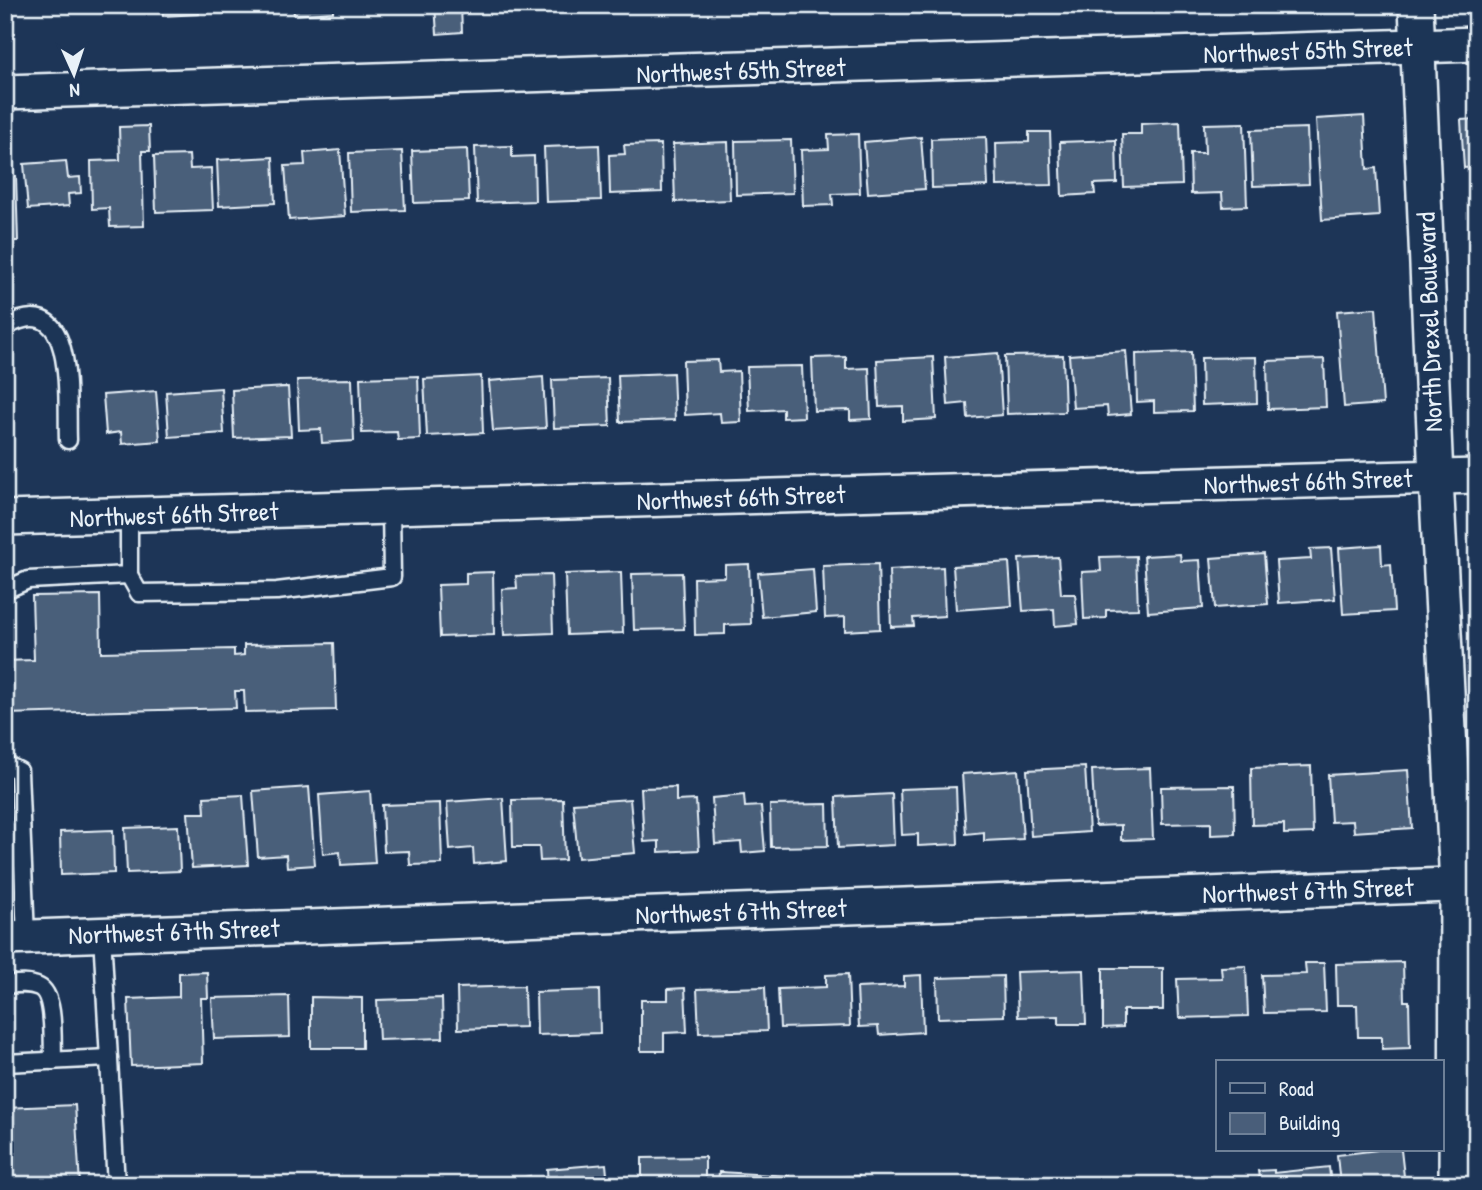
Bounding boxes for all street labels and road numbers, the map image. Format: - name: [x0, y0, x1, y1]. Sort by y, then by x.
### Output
- street label: Northwest 65th Street: [1203, 29, 1414, 71]
- street label: Northwest 65th Street: [636, 49, 847, 91]
- street label: North Drexel Boulevard: [1408, 212, 1450, 432]
- street label: Northwest 66th Street: [1203, 460, 1414, 502]
- street label: Northwest 66th Street: [636, 476, 847, 518]
- street label: Northwest 66th Street: [69, 493, 280, 535]
- street label: Northwest 67th Street: [1202, 869, 1415, 911]
- street label: Northwest 67th Street: [635, 890, 848, 932]
- street label: Northwest 67th Street: [68, 910, 281, 952]

